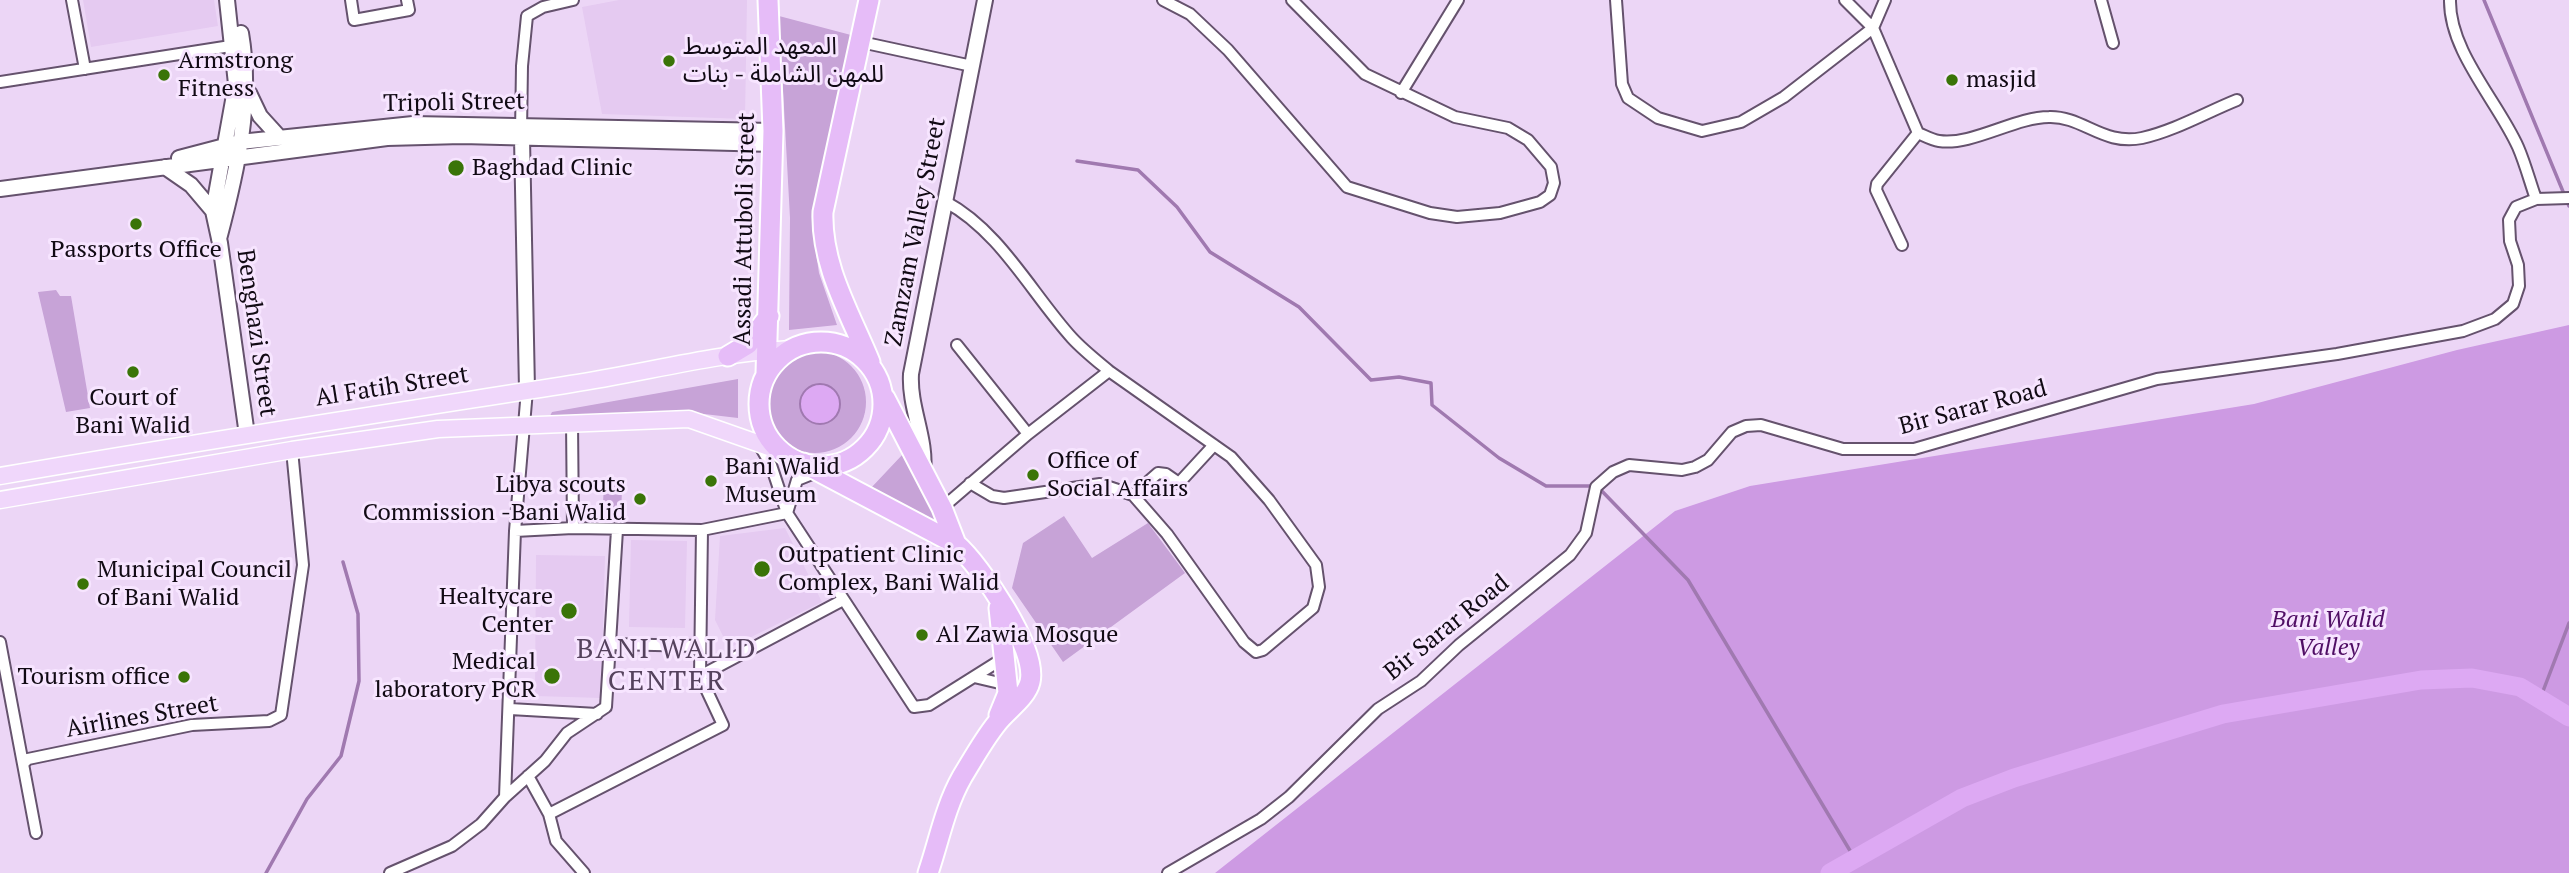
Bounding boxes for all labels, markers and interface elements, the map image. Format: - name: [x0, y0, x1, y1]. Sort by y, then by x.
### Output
- place label: المعهد المتوسط للمهن الشاملة - بنات: [683, 33, 884, 89]
- place label: Armstrong Fitness: [178, 47, 293, 103]
- marker: المعهد المتوسط للمهن الشاملة - بنات: [661, 53, 677, 69]
- place label: masjid: [1966, 66, 2037, 94]
- marker: Armstrong Fitness: [156, 67, 172, 83]
- marker: masjid: [1944, 72, 1960, 88]
- street label: Tripoli Street: [383, 87, 525, 119]
- street label: Assadi Attuboli Street: [729, 112, 761, 346]
- street label: Zamzam Valley Street: [880, 115, 952, 349]
- place label: Baghdad Clinic: [472, 154, 633, 182]
- marker: Baghdad Clinic: [446, 158, 466, 178]
- marker: Passports Office: [128, 216, 144, 232]
- place label: Passports Office: [50, 236, 222, 264]
- street label: Benghazi Street: [230, 247, 282, 419]
- street label: Al Fatih Street: [313, 361, 471, 413]
- marker: Court of Bani Walid: [125, 364, 141, 380]
- street label: Bir Sarar Road: [1896, 374, 2050, 442]
- place label: Court of Bani Walid: [76, 384, 190, 440]
- place label: Office of Social Affairs: [1047, 447, 1188, 503]
- place label: Bani Walid Museum: [725, 453, 840, 509]
- marker: Office of Social Affairs: [1025, 467, 1041, 483]
- place label: Libya scouts Commission -Bani Walid: [363, 471, 626, 527]
- marker: Bani Walid Museum: [703, 473, 719, 489]
- marker: Libya scouts Commission -Bani Walid: [632, 491, 648, 507]
- place label: Outpatient Clinic Complex, Bani Walid: [778, 541, 999, 597]
- place label: Municipal Council of Bani Walid: [97, 556, 292, 612]
- marker: Outpatient Clinic Complex, Bani Walid: [752, 559, 772, 579]
- street label: Bir Sarar Road: [1379, 569, 1515, 687]
- marker: Municipal Council of Bani Walid: [75, 576, 91, 592]
- place label: Healtycare Center: [439, 583, 553, 639]
- marker: Healtycare Center: [559, 601, 579, 621]
- park label: Bani Walid Valley: [2271, 606, 2385, 662]
- place label: Al Zawia Mosque: [936, 621, 1118, 649]
- marker: Al Zawia Mosque: [914, 627, 930, 643]
- district label: BANI WALID CENTER: [578, 633, 756, 699]
- place label: Medical laboratory PCR: [375, 648, 536, 704]
- place label: Tourism office: [18, 663, 170, 691]
- marker: Medical laboratory PCR: [542, 666, 562, 686]
- marker: Tourism office: [176, 669, 192, 685]
- street label: Airlines Street: [64, 689, 220, 745]

